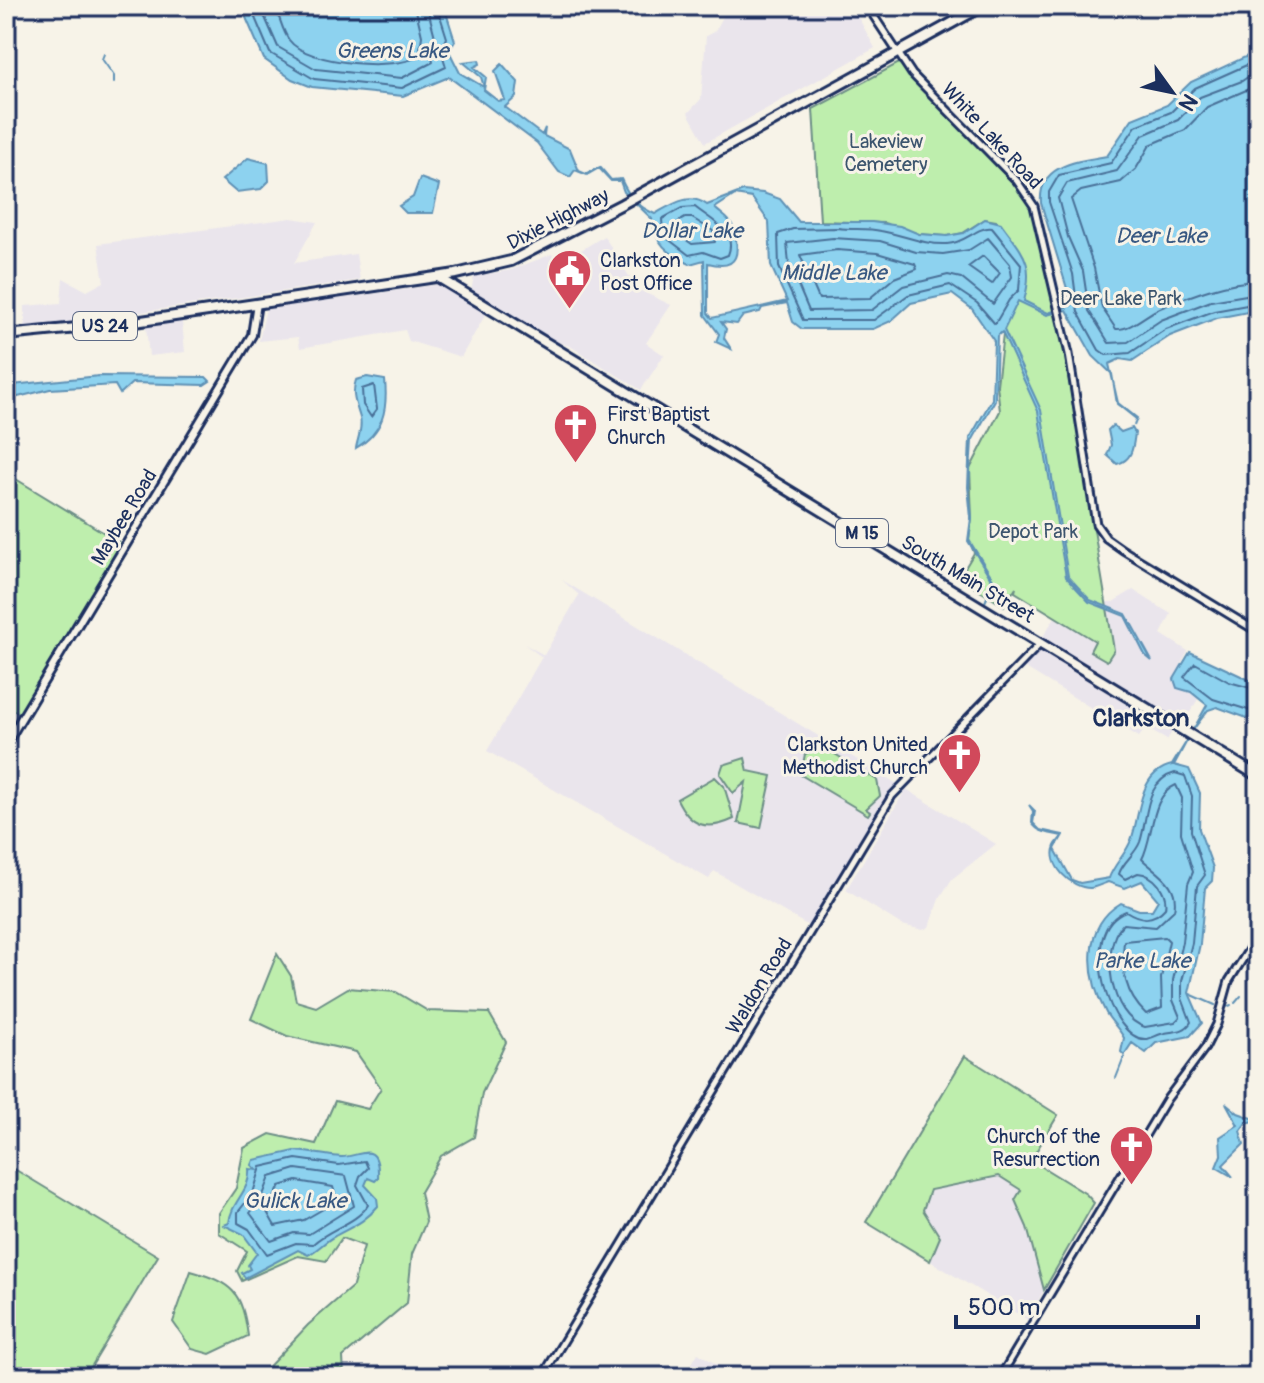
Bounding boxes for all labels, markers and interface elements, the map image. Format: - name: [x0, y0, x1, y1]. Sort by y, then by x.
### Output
- water label: Greens Lake: [336, 37, 450, 65]
- north arrow: [1132, 52, 1212, 132]
- street label: White Lake Road: [936, 77, 1048, 195]
- text: N: [1172, 88, 1204, 116]
- park label: Lakeview Cemetery: [844, 129, 928, 177]
- street label: Dixie Highway: [503, 182, 614, 255]
- water label: Dollar Lake: [641, 217, 745, 245]
- water label: Deer Lake: [1116, 222, 1209, 250]
- public building icon: Clarkston Post Office: [545, 248, 593, 311]
- place label: Clarkston Post Office: [600, 248, 693, 296]
- water label: Middle Lake: [782, 259, 889, 287]
- park label: Deer Lake Park: [1060, 286, 1183, 311]
- road number: US 24: [73, 312, 137, 340]
- church icon: First Baptist Church: [552, 402, 600, 465]
- place label: First Baptist Church: [607, 402, 711, 450]
- street label: Maybee Road: [86, 464, 162, 570]
- road number: M 15: [836, 519, 888, 547]
- park label: Depot Park: [988, 519, 1079, 544]
- street label: South Main Street: [897, 529, 1040, 629]
- district label: Clarkston: [1093, 704, 1189, 733]
- place label: Clarkston United Methodist Church: [782, 732, 928, 780]
- church icon: Clarkston United Methodist Church: [935, 732, 983, 795]
- street label: Waldon Road: [720, 933, 798, 1039]
- water label: Parke Lake: [1094, 947, 1193, 975]
- church icon: Church of the Resurrection: [1107, 1123, 1155, 1186]
- place label: Church of the Resurrection: [987, 1124, 1100, 1172]
- water label: Gulick Lake: [244, 1187, 348, 1215]
- scale bar: [956, 1279, 1198, 1329]
- text: 500 m: [968, 1293, 1040, 1322]

